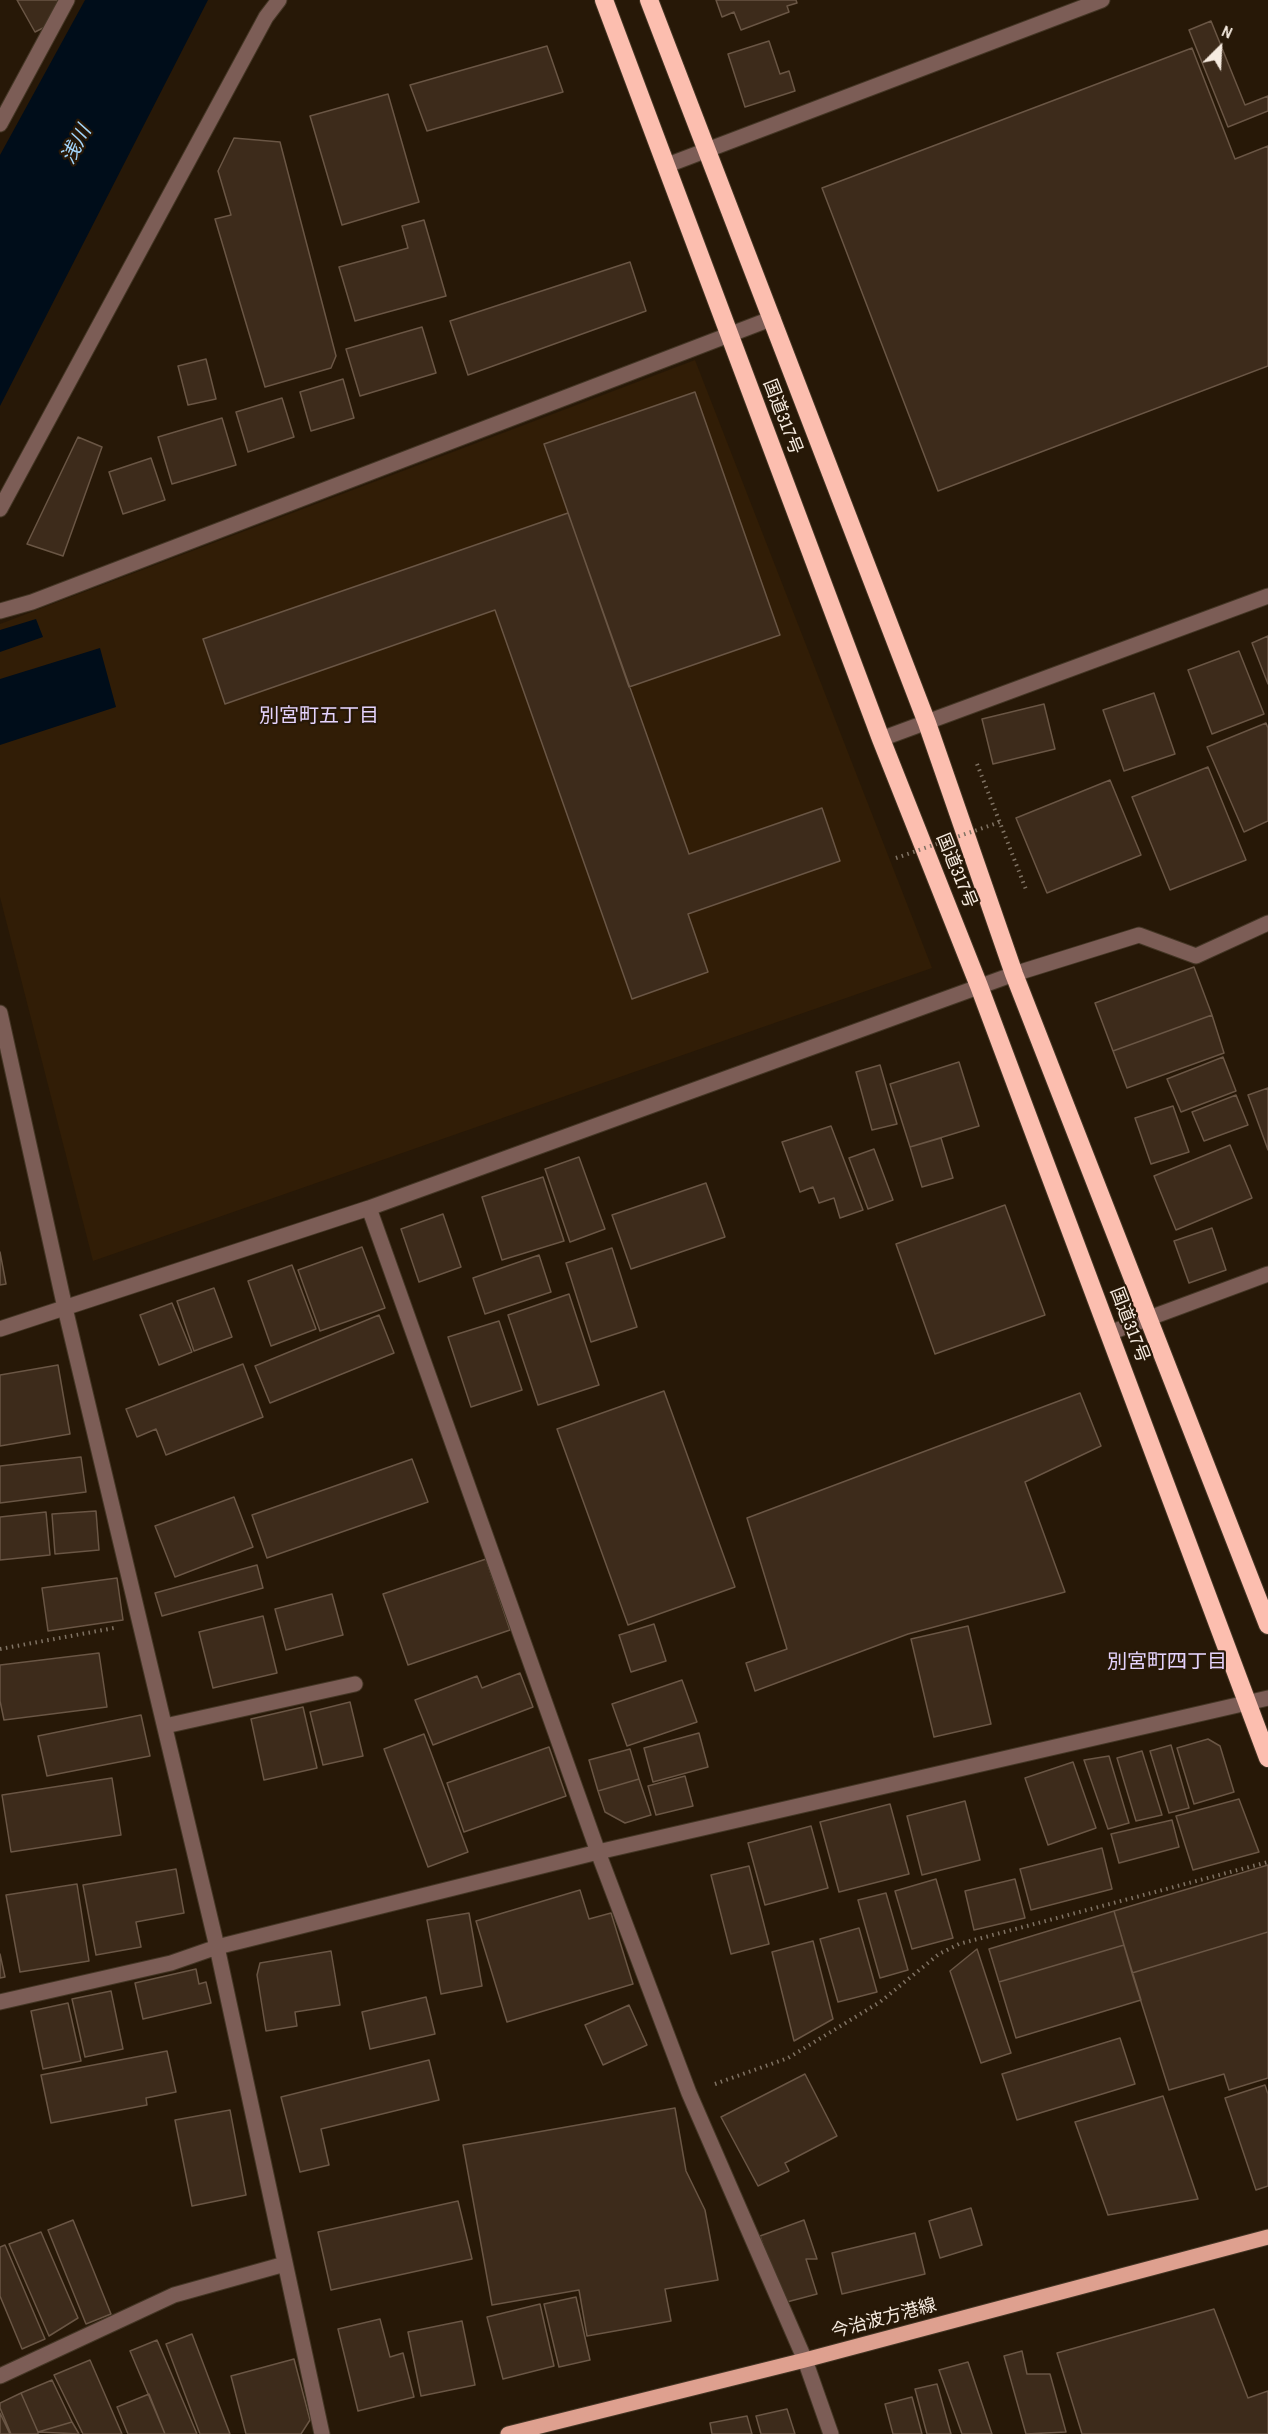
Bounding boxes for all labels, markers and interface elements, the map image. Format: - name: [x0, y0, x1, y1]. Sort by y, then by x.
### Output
- north arrow: [1190, 18, 1250, 78]
- text: N: [1219, 20, 1236, 44]
- water label: 浅川: [57, 122, 97, 168]
- street label: 国道317号: [758, 376, 806, 458]
- district label: 別宮町五丁目: [259, 705, 379, 729]
- street label: 国道317号: [931, 831, 981, 911]
- street label: 国道317号: [1105, 1284, 1153, 1366]
- district label: 別宮町四丁目: [1107, 1651, 1227, 1675]
- street label: 今治波方港線: [829, 2295, 939, 2343]

